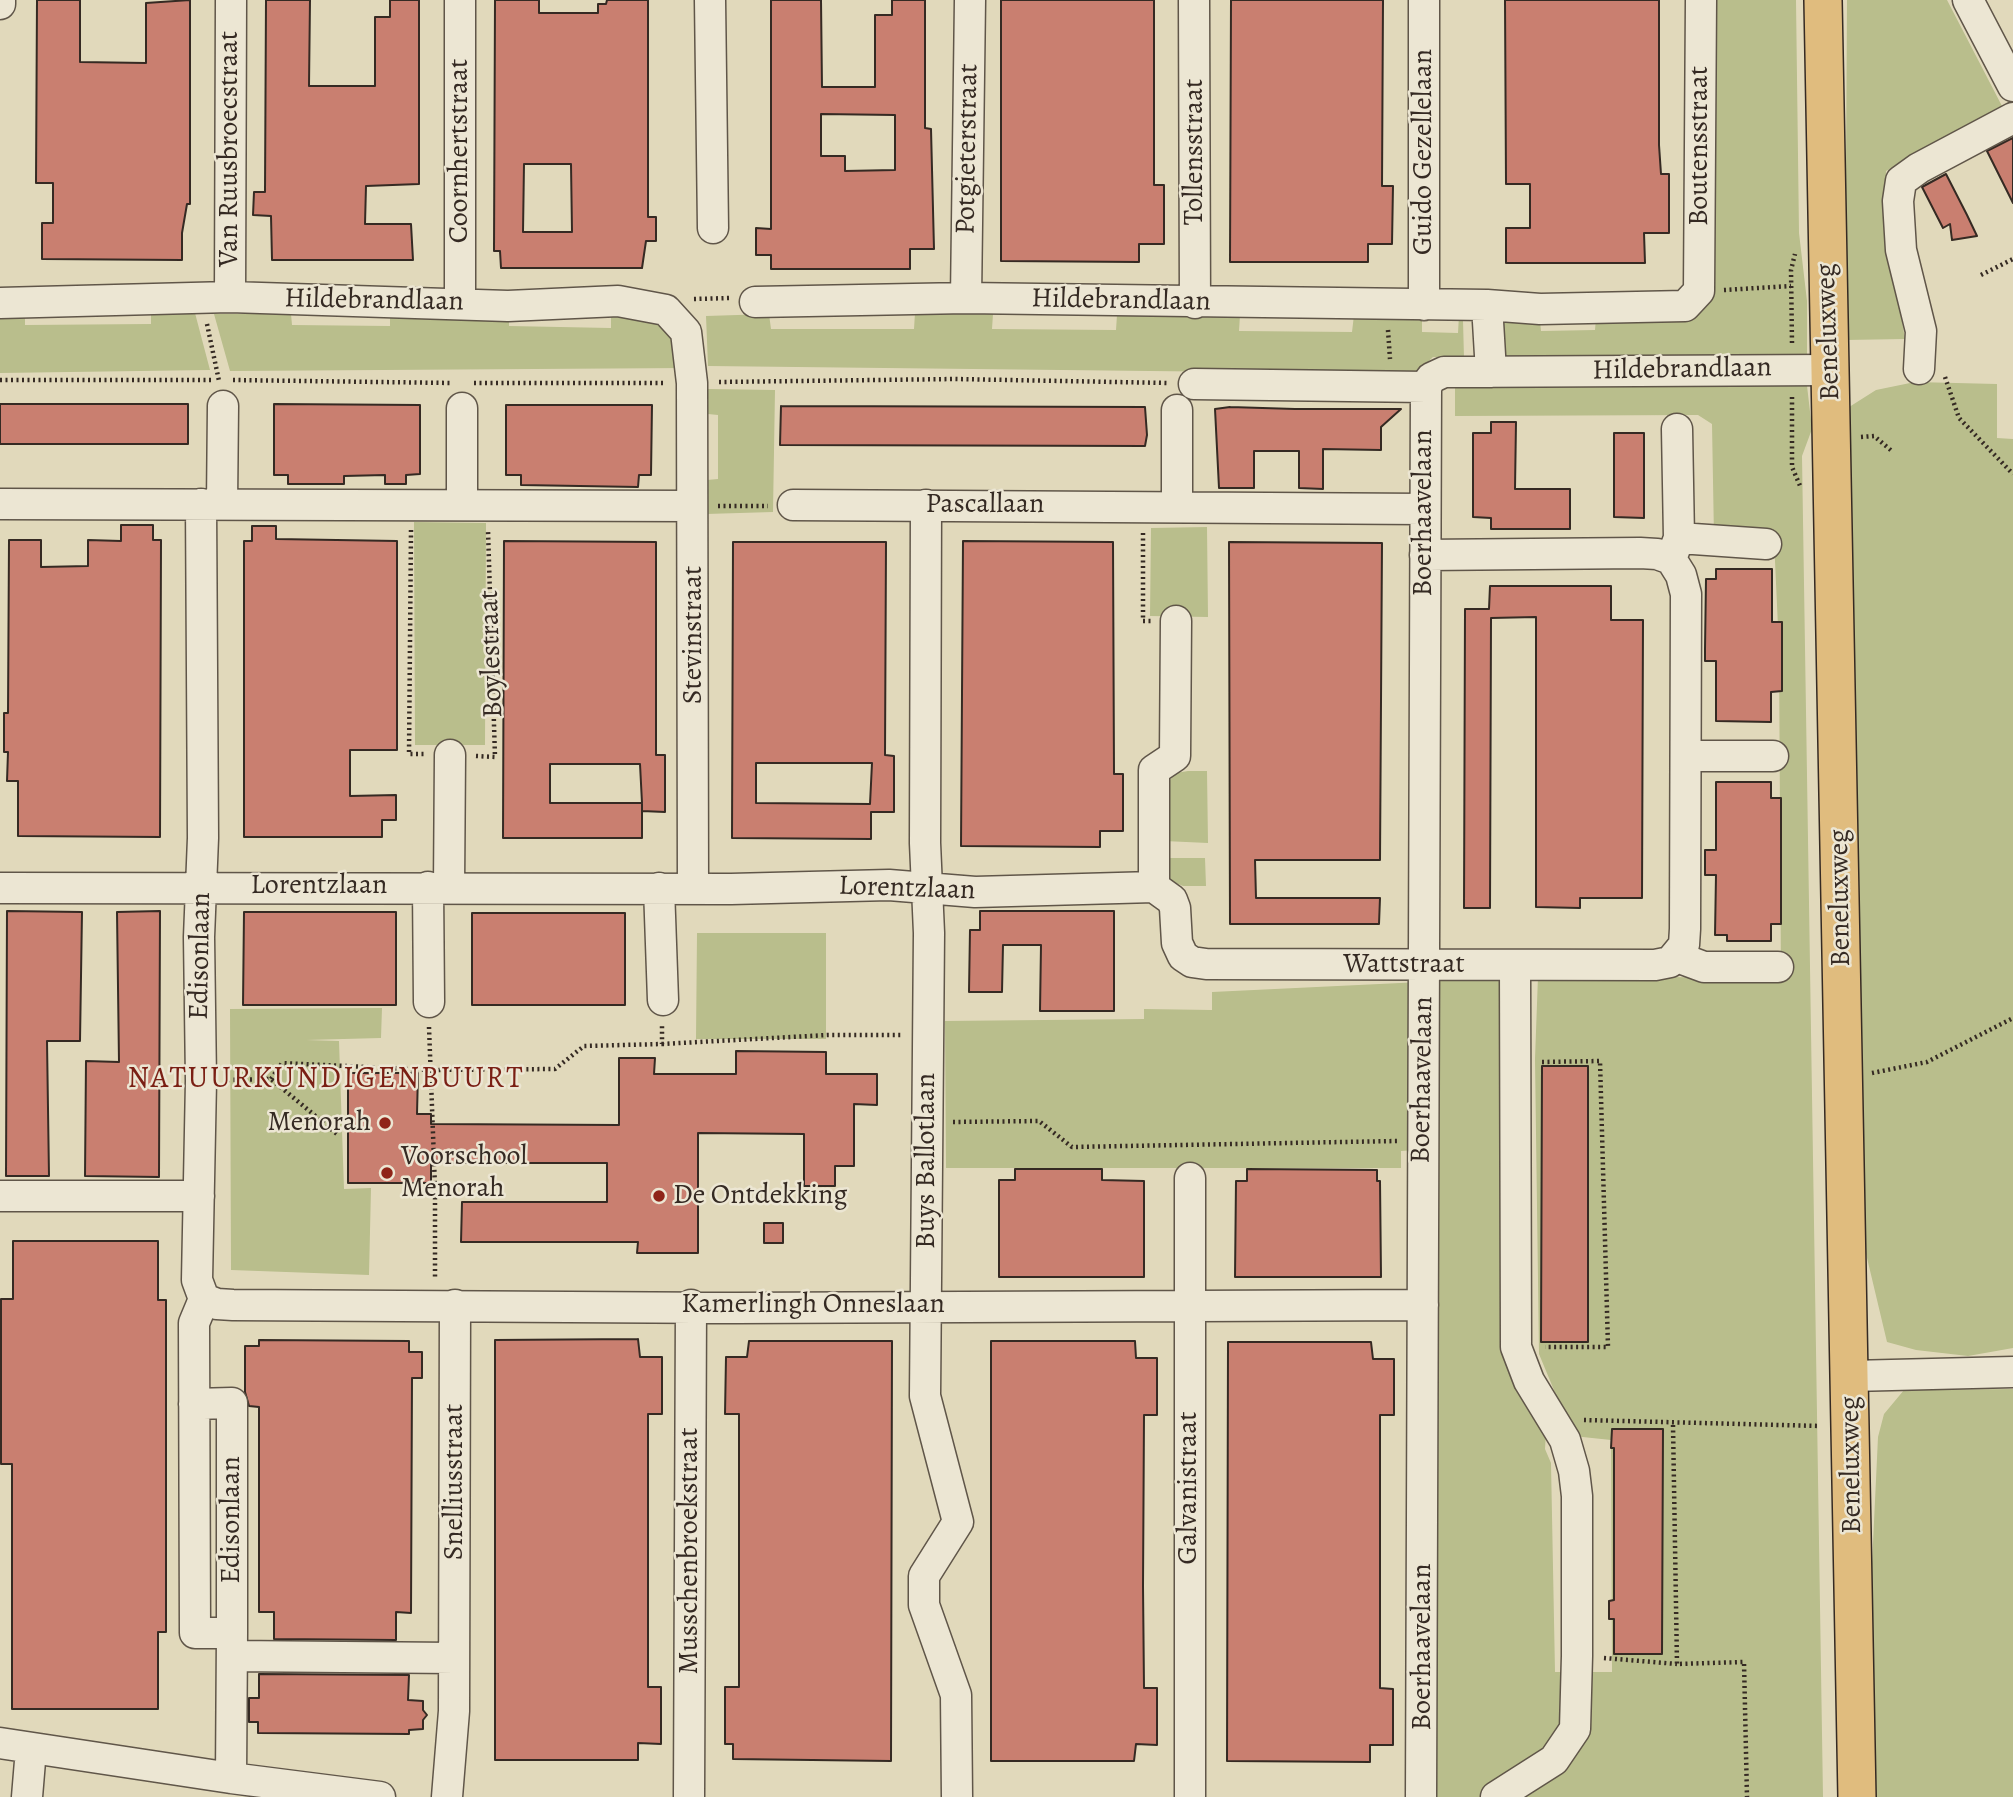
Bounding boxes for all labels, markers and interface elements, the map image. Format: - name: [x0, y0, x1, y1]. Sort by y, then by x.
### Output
- street label: Van Ruusbroecstraat: [213, 31, 247, 267]
- street label: Guido Gezellelaan: [1407, 49, 1441, 255]
- street label: Coornhertstraat: [443, 59, 477, 243]
- street label: Potgieterstraat: [950, 63, 986, 235]
- street label: Boutensstraat: [1683, 66, 1717, 226]
- street label: Tollensstraat: [1178, 79, 1212, 225]
- street label: Beneluxweg: [1810, 263, 1848, 401]
- street label: Hildebrandlaan: [284, 283, 464, 319]
- street label: Hildebrandlaan: [1031, 283, 1211, 319]
- street label: Hildebrandlaan: [1592, 352, 1772, 388]
- street label: Boerhaavelaan: [1407, 430, 1441, 596]
- street label: Pascallaan: [926, 488, 1044, 522]
- street label: Stevinstraat: [677, 566, 711, 704]
- street label: Boylestraat: [473, 589, 511, 719]
- street label: Beneluxweg: [1823, 829, 1859, 967]
- street label: Lorentzlaan: [251, 869, 387, 903]
- street label: Lorentzlaan: [838, 870, 976, 908]
- street label: Edisonlaan: [183, 892, 219, 1020]
- street label: Wattstraat: [1343, 948, 1465, 982]
- street label: Boerhaavelaan: [1405, 996, 1441, 1164]
- district label: NATUURKUNDIGENBUURT: [130, 1062, 522, 1098]
- street label: Buys Ballotlaan: [910, 1073, 944, 1249]
- place label: Menorah: [268, 1106, 371, 1140]
- marker: Menorah: [377, 1115, 393, 1131]
- place label: Voorschool Menorah: [401, 1140, 527, 1206]
- marker: Voorschool Menorah: [379, 1165, 395, 1181]
- place label: De Ontdekking: [673, 1179, 847, 1213]
- marker: De Ontdekking: [651, 1188, 667, 1204]
- street label: Kamerlingh Onneslaan: [681, 1288, 945, 1322]
- street label: Beneluxweg: [1834, 1396, 1870, 1534]
- street label: Snelliusstraat: [438, 1404, 472, 1560]
- street label: Galvanistraat: [1172, 1412, 1206, 1564]
- street label: Musschenbroekstraat: [673, 1428, 707, 1674]
- street label: Edisonlaan: [215, 1456, 249, 1584]
- street label: Boerhaavelaan: [1406, 1564, 1440, 1730]

